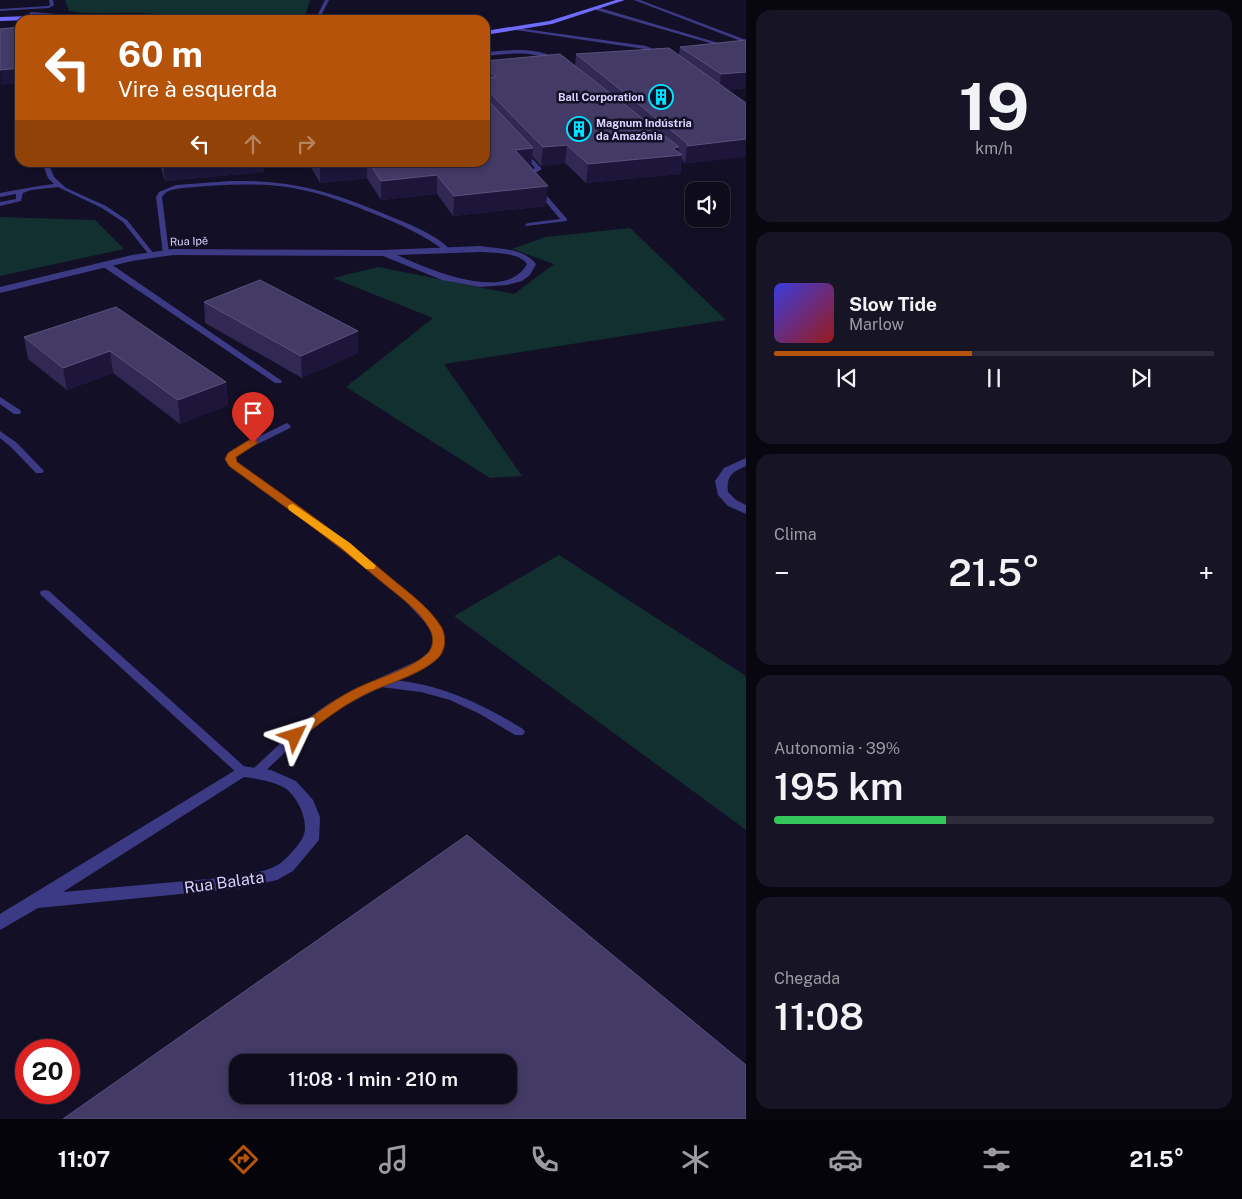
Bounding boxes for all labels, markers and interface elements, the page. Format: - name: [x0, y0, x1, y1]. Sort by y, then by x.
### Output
- text: 60 m: [118, 34, 203, 75]
- icon: left: [35, 35, 100, 100]
- text: 19: [959, 68, 1029, 145]
- text: Vire à esquerda: [118, 76, 277, 102]
- building icon: Ball Corporation: [648, 84, 674, 110]
- place label: Ball Corporation: [558, 91, 644, 103]
- building icon: Magnum Indústria da Amazônia: [566, 116, 592, 142]
- place label: Magnum Indústria da Amazônia: [596, 117, 692, 142]
- icon: left: [186, 130, 214, 158]
- icon: ahead: [239, 130, 267, 158]
- icon: right: [292, 130, 320, 158]
- text: km/h: [975, 139, 1013, 158]
- map controls: [685, 182, 730, 227]
- button: sound: [685, 182, 730, 227]
- street label: Rua Ipê: [170, 234, 208, 248]
- text: Slow Tide: [849, 293, 937, 315]
- text: Marlow: [849, 315, 904, 334]
- icon: previous: [833, 364, 861, 392]
- icon: pause: [980, 364, 1008, 392]
- icon: next: [1127, 364, 1155, 392]
- pin: [232, 392, 274, 443]
- icon: arrive: [239, 399, 267, 427]
- text: Clima: [774, 525, 817, 544]
- text: 21.5°: [948, 550, 1040, 595]
- text: −: [774, 556, 790, 589]
- text: +: [1198, 556, 1214, 589]
- position arrow: [268, 709, 320, 761]
- text: Autonomia · 39%: [774, 739, 900, 758]
- text: 195 km: [774, 764, 903, 809]
- street label: Rua Balata: [183, 867, 265, 898]
- text: Chegada: [774, 969, 840, 988]
- text: 11:08: [774, 994, 864, 1039]
- speed limit sign: 20: [15, 1039, 80, 1104]
- text: 11:08 · 1 min · 210 m: [288, 1068, 458, 1090]
- icon: directions: [226, 1142, 261, 1177]
- icon: music: [376, 1142, 411, 1177]
- icon: phone: [527, 1142, 562, 1177]
- icon: climate: [678, 1142, 713, 1177]
- icon: car: [828, 1142, 863, 1177]
- icon: filters: [979, 1142, 1014, 1177]
- text: 11:07: [58, 1146, 110, 1172]
- text: 21.5°: [1130, 1146, 1184, 1172]

